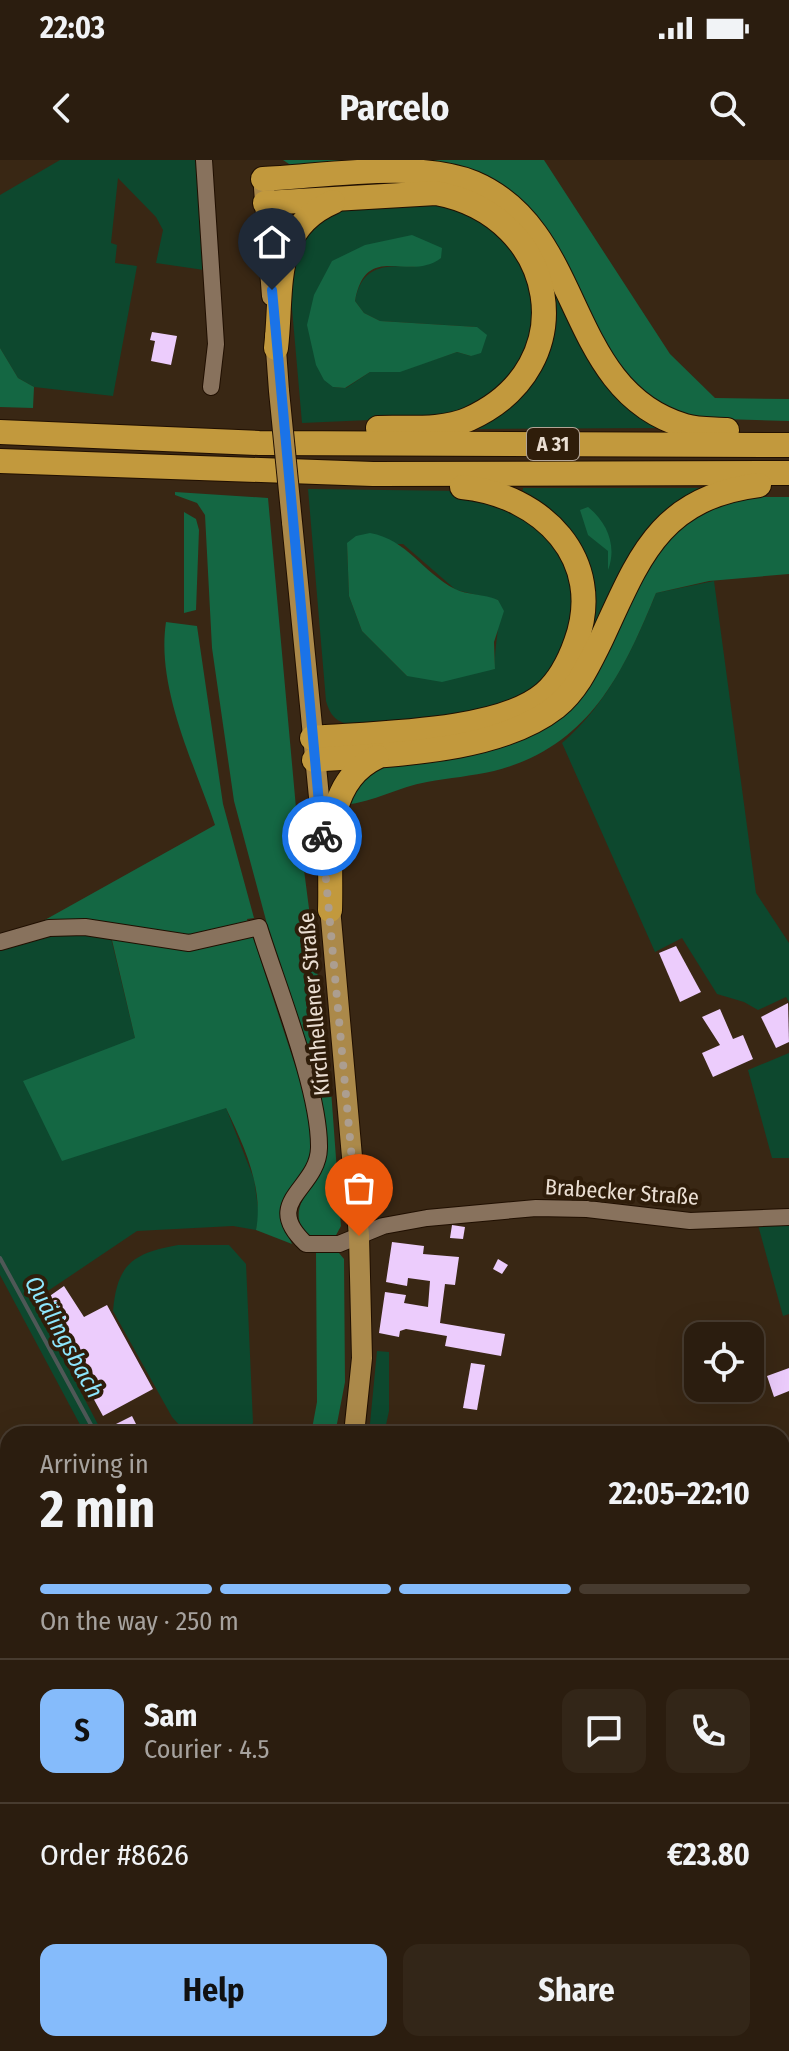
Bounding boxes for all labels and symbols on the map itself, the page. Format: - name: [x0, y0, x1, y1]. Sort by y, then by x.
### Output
- pin: [238, 208, 306, 290]
- road number: A 31: [527, 428, 579, 460]
- courier: [282, 796, 362, 876]
- street label: Kirchhellener Straße: [293, 911, 335, 1097]
- pin: [325, 1154, 393, 1236]
- street label: Brabecker Straße: [544, 1173, 700, 1211]
- water label: Quälingsbach: [19, 1271, 109, 1403]

